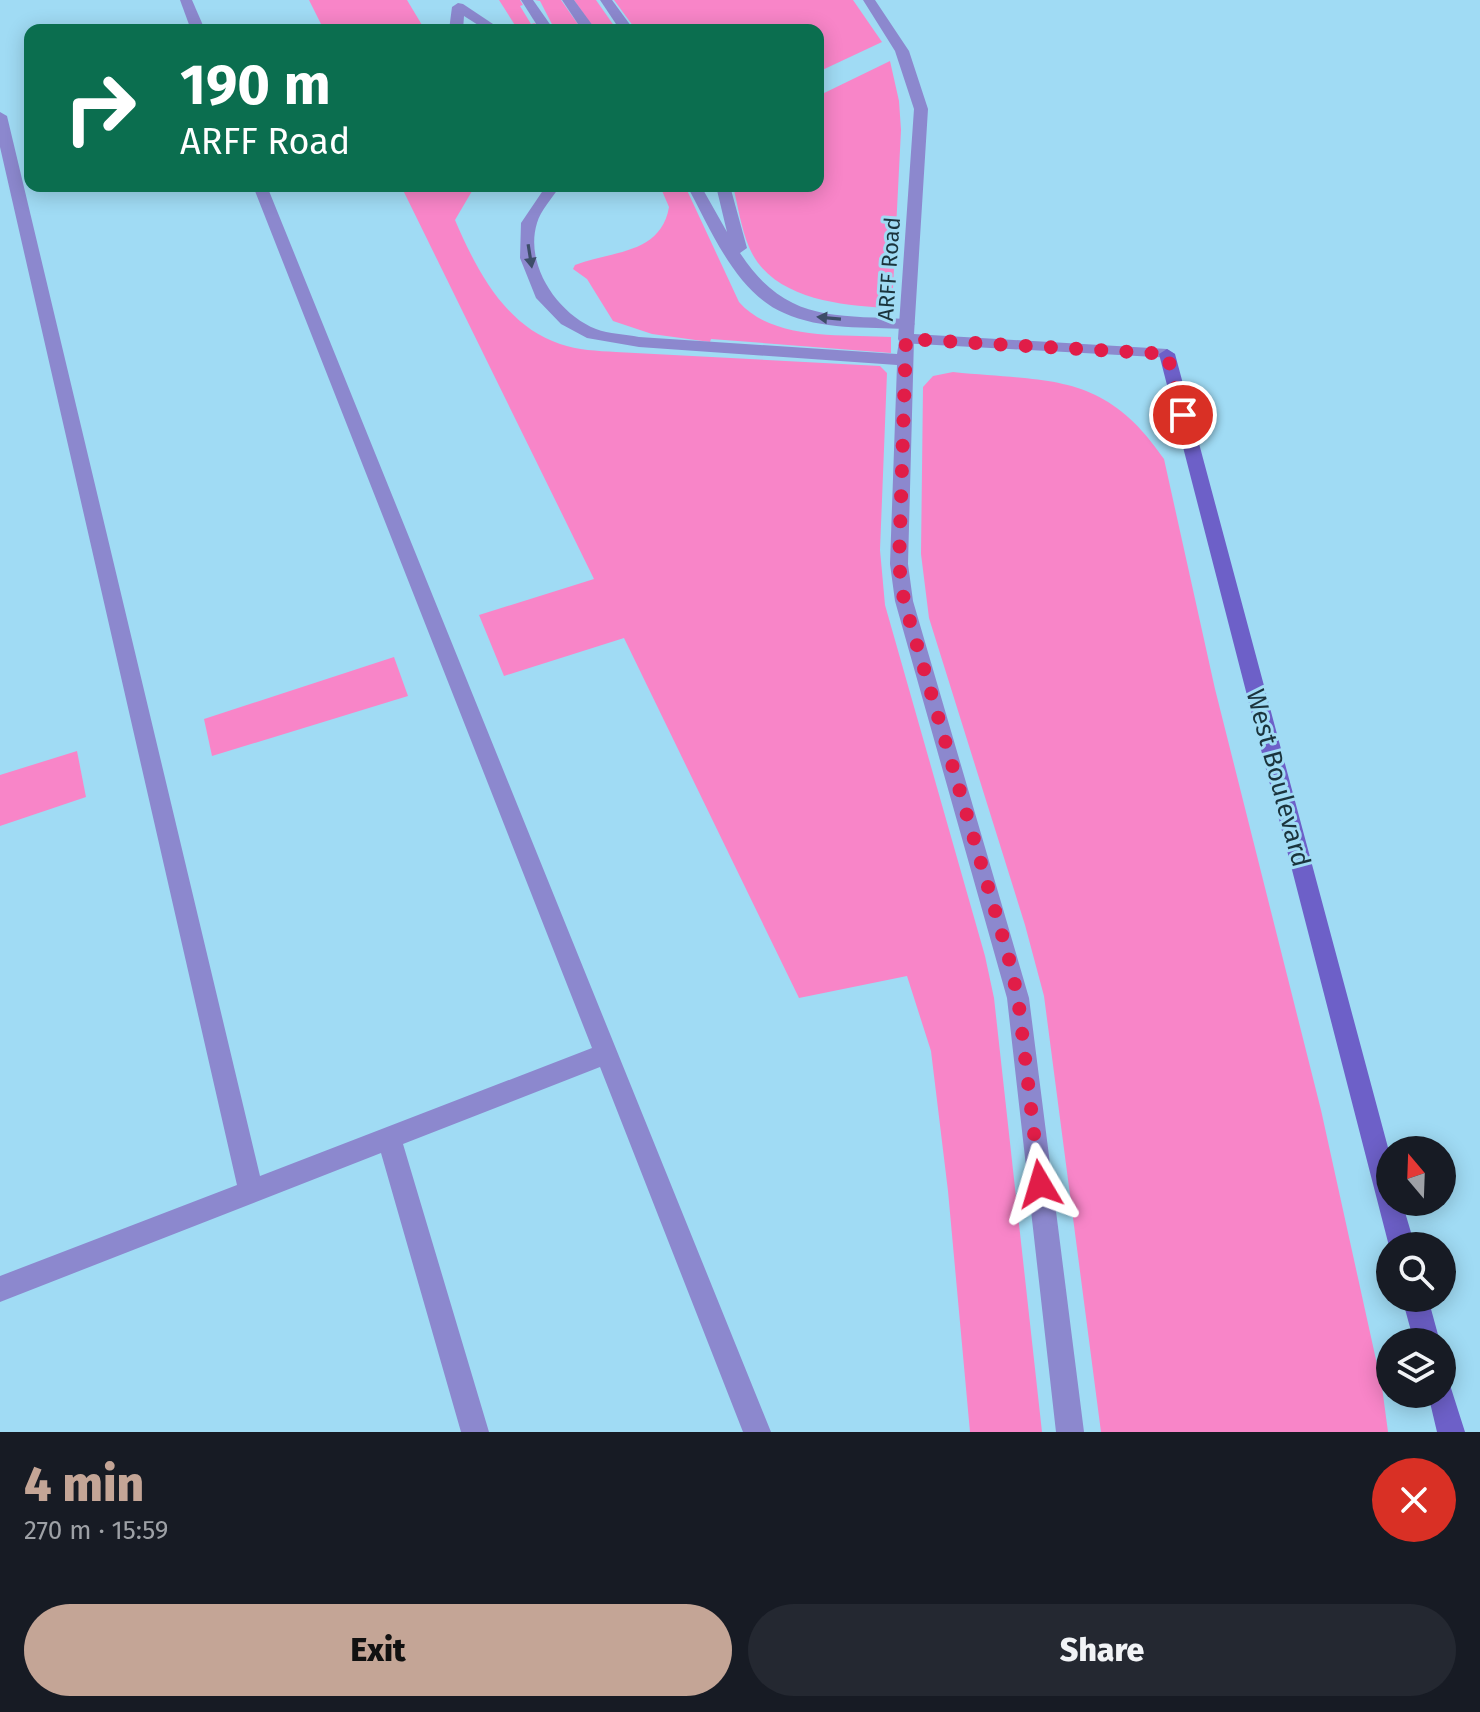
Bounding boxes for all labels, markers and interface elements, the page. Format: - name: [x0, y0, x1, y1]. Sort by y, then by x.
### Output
- text: 190 m: [180, 52, 331, 119]
- icon: right: [48, 56, 152, 160]
- text: ARFF Road: [180, 120, 350, 164]
- street label: ARFF Road: [872, 216, 906, 322]
- one-way arrow: [524, 244, 537, 269]
- one-way arrow: [816, 311, 841, 324]
- pin: [1149, 381, 1217, 449]
- icon: arrive: [1161, 393, 1205, 437]
- street label: West Boulevard: [1239, 686, 1317, 870]
- north arrow: [1376, 1136, 1456, 1216]
- map controls: [1376, 1136, 1456, 1408]
- position arrow: [998, 1142, 1082, 1226]
- button: search: [1376, 1232, 1456, 1312]
- button: layers: [1376, 1328, 1456, 1408]
- text: 4 min: [24, 1456, 144, 1514]
- button: close: [1372, 1458, 1456, 1542]
- text: 270 m · 15:59: [24, 1515, 168, 1546]
- button: Exit: [24, 1604, 732, 1696]
- button: Share: [748, 1604, 1456, 1696]

